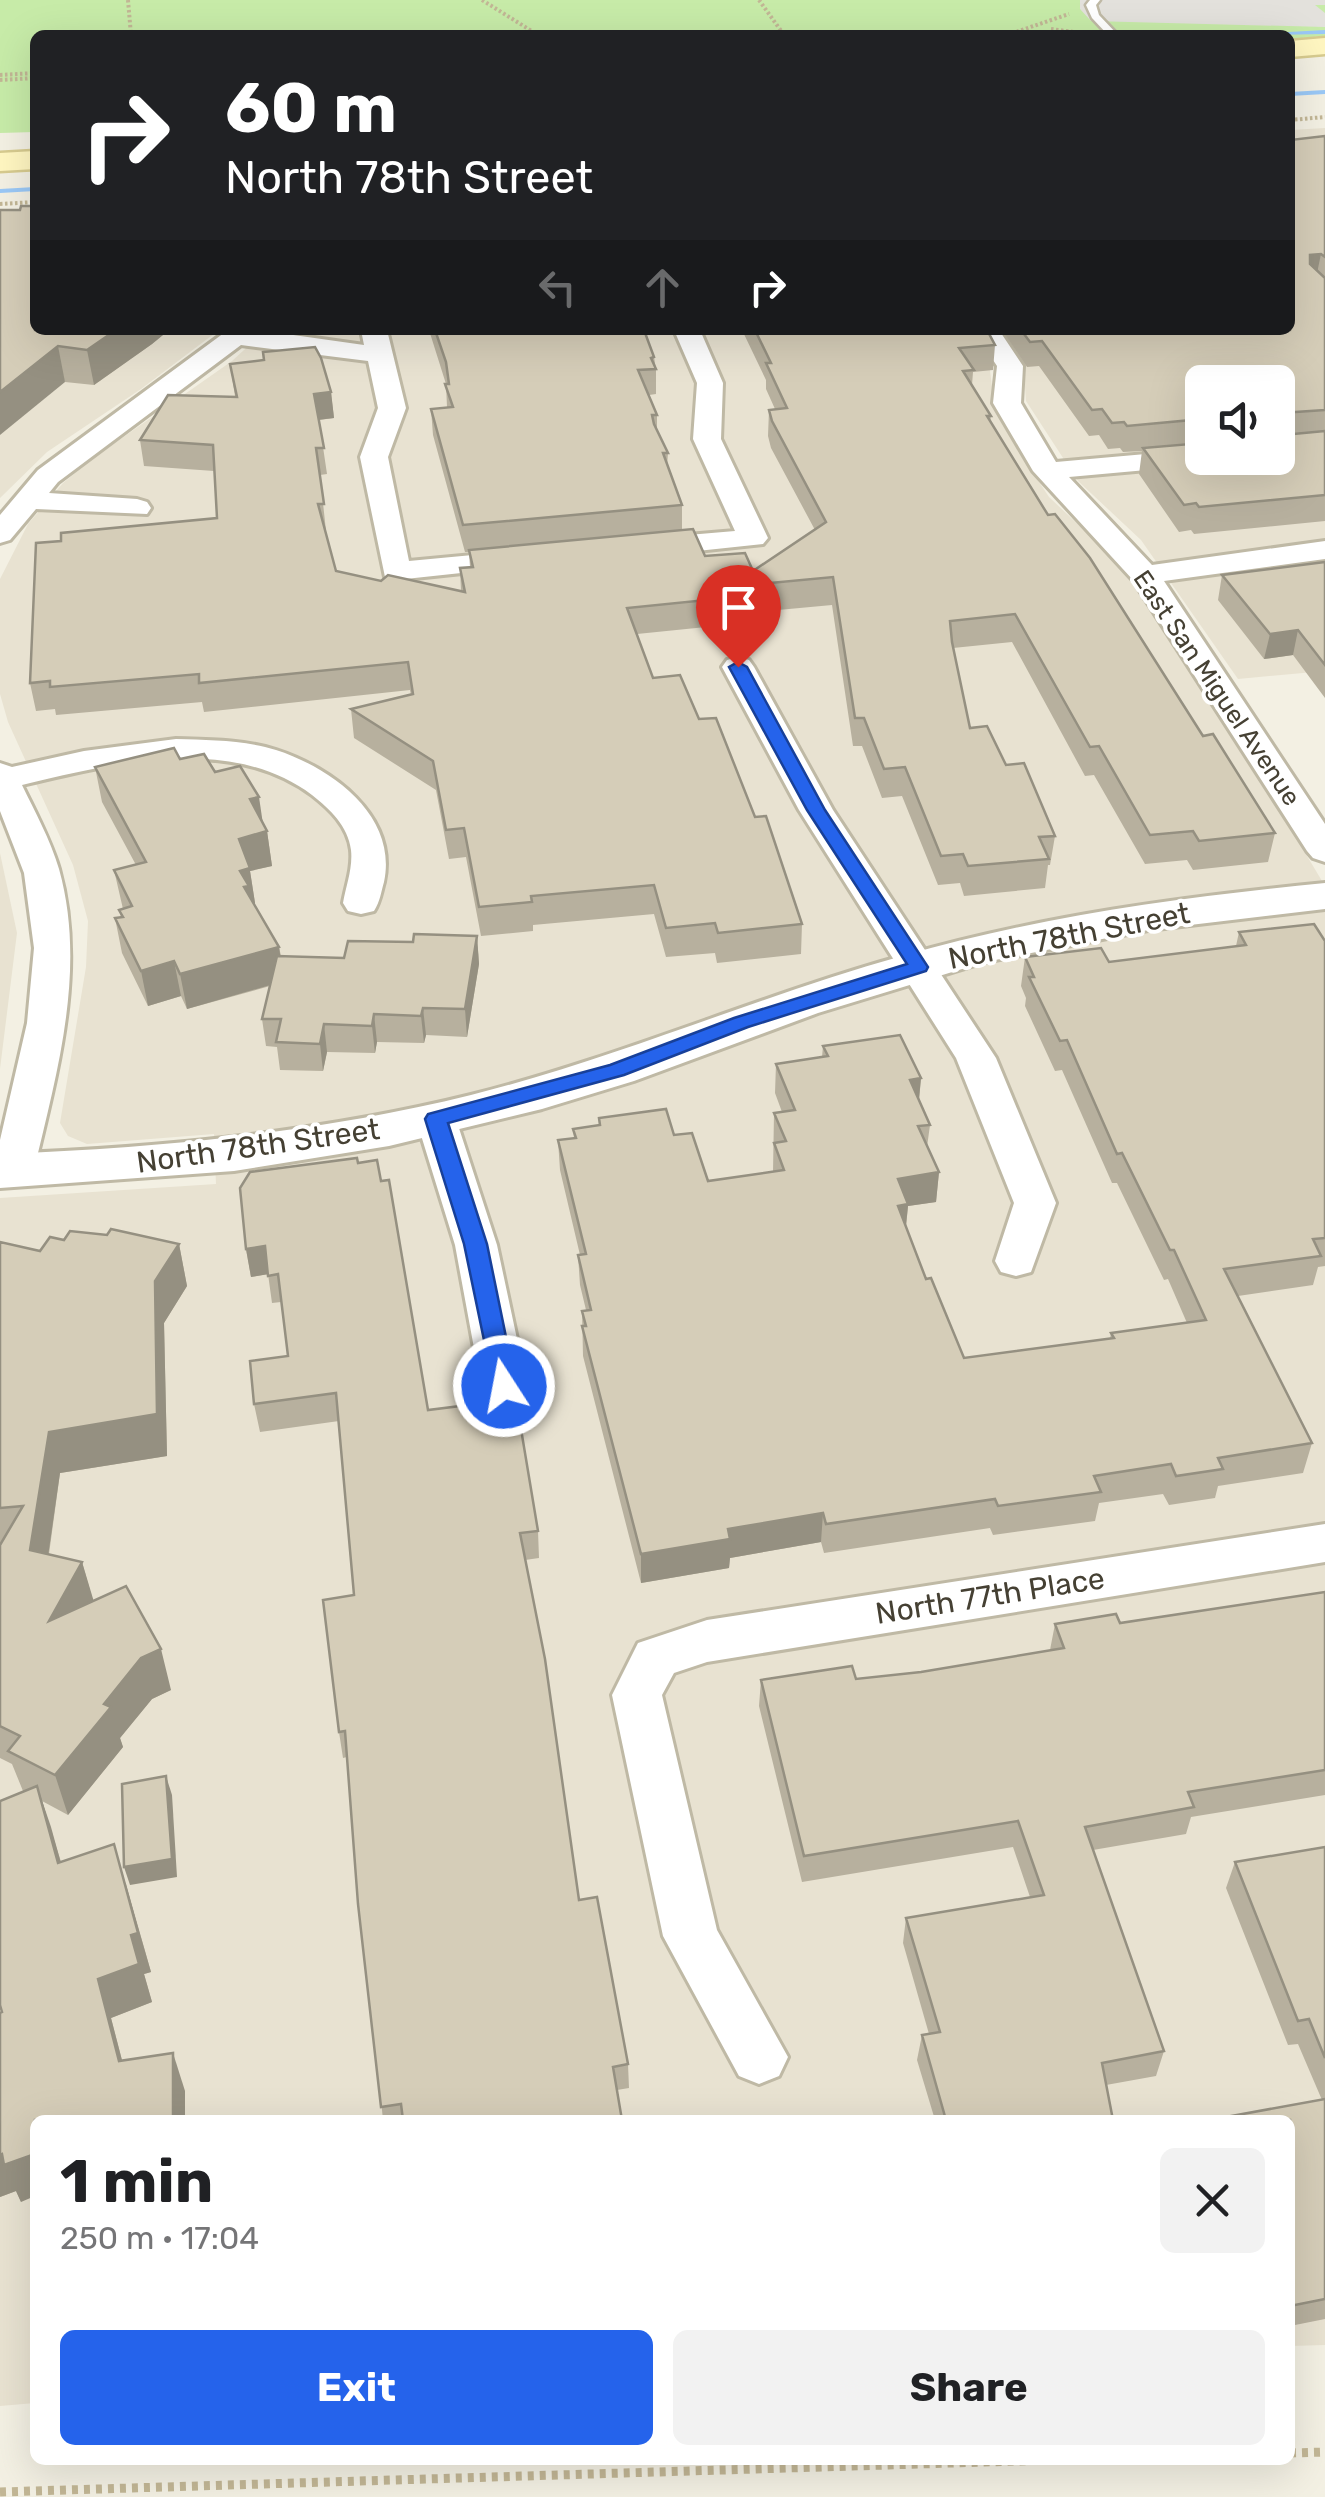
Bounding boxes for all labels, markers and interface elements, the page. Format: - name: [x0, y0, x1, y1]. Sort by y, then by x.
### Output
- text: 60 m: [225, 67, 397, 150]
- icon: right: [60, 70, 190, 200]
- text: North 78th Street: [225, 151, 593, 204]
- icon: left: [530, 260, 585, 315]
- icon: ahead: [635, 260, 690, 315]
- icon: right: [740, 260, 795, 315]
- map controls: [1185, 365, 1295, 475]
- button: sound: [1185, 365, 1295, 475]
- pin: [696, 565, 781, 668]
- street label: East San Miguel Avenue: [1127, 565, 1307, 811]
- icon: arrive: [711, 580, 766, 635]
- street label: North 78th Street: [945, 895, 1193, 977]
- street label: North 78th Street: [134, 1111, 382, 1181]
- position arrow: [452, 1334, 556, 1438]
- street label: North 77th Place: [873, 1560, 1107, 1632]
- text: 1 min: [60, 2146, 213, 2217]
- button: close: [1160, 2148, 1265, 2253]
- text: 250 m · 17:04: [60, 2219, 259, 2257]
- button: Exit: [60, 2330, 653, 2445]
- button: Share: [673, 2330, 1265, 2445]

